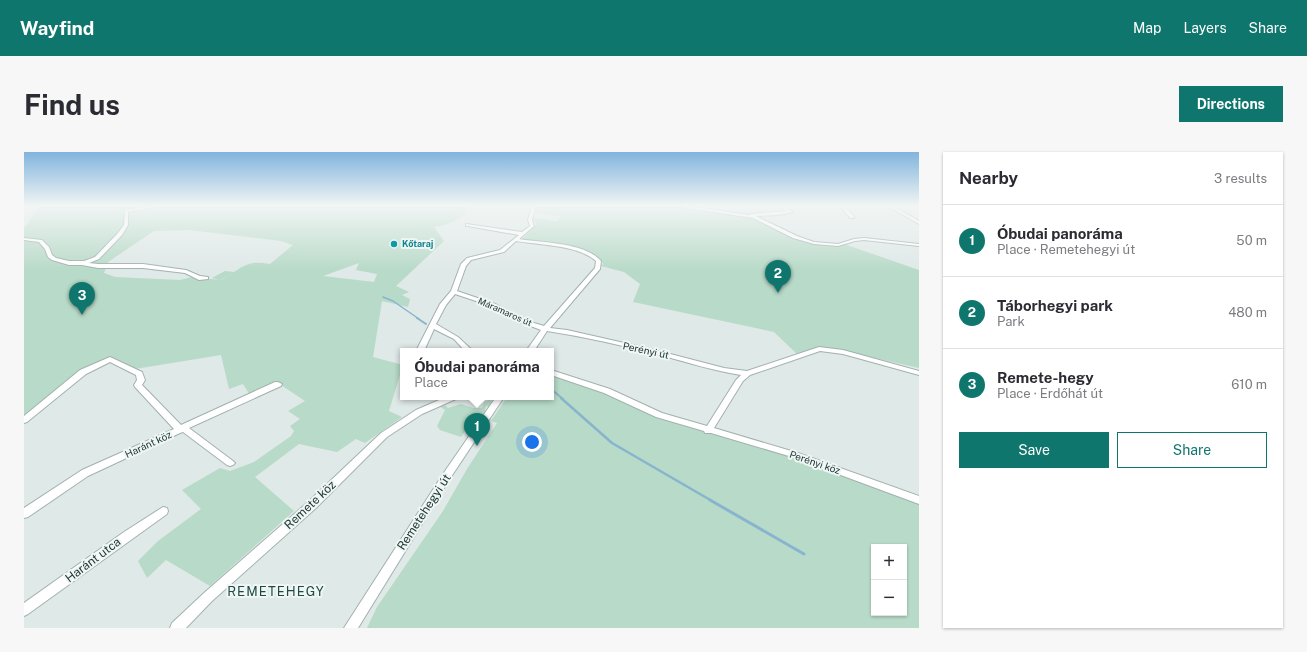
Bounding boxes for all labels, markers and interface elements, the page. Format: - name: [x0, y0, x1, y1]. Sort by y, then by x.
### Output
- text: Wayfind: [20, 17, 94, 39]
- text: Map: [1133, 20, 1161, 36]
- text: Layers: [1183, 20, 1227, 36]
- text: Share: [1249, 20, 1287, 36]
- button: Directions: [1179, 86, 1283, 122]
- text: Find us: [24, 88, 120, 121]
- text: Nearby: [959, 168, 1018, 188]
- text: 3 results: [1214, 171, 1267, 186]
- text: Óbudai panoráma: [997, 225, 1123, 242]
- text: 1: [969, 233, 975, 248]
- text: 50 m: [1236, 233, 1267, 248]
- place label: Kőtaraj: [402, 238, 434, 249]
- marker: Kőtaraj: [389, 239, 399, 249]
- text: Place · Remetehegyi út: [997, 242, 1135, 257]
- pin: 2: [765, 260, 791, 293]
- pin: 3: [69, 282, 95, 315]
- street label: Máramaros út: [477, 295, 534, 329]
- text: Táborhegyi park: [997, 297, 1113, 314]
- text: 2: [968, 305, 976, 320]
- text: 480 m: [1228, 305, 1267, 320]
- text: Park: [997, 314, 1025, 329]
- street label: Perényi út: [622, 339, 670, 361]
- popup: [400, 348, 554, 400]
- text: Óbudai panoráma: [414, 358, 540, 375]
- text: Remete-hegy: [997, 369, 1094, 386]
- text: Place: [414, 375, 448, 390]
- text: 3: [968, 377, 976, 392]
- text: 610 m: [1231, 377, 1267, 392]
- text: Place · Erdőhát út: [997, 386, 1103, 401]
- pin: 1: [464, 413, 490, 446]
- street label: Haránt köz: [123, 428, 173, 460]
- your location: [522, 432, 542, 452]
- button: Save: [959, 432, 1109, 468]
- button: Share: [1117, 432, 1267, 468]
- street label: Perényi köz: [788, 448, 842, 476]
- street label: Remetehegyi út: [394, 471, 454, 553]
- street label: Remete köz: [282, 478, 339, 532]
- street label: Haránt utca: [63, 535, 123, 585]
- map controls: [871, 544, 907, 616]
- button: +: [871, 544, 907, 580]
- button: −: [871, 580, 907, 616]
- district label: REMETEHEGY: [227, 584, 325, 599]

